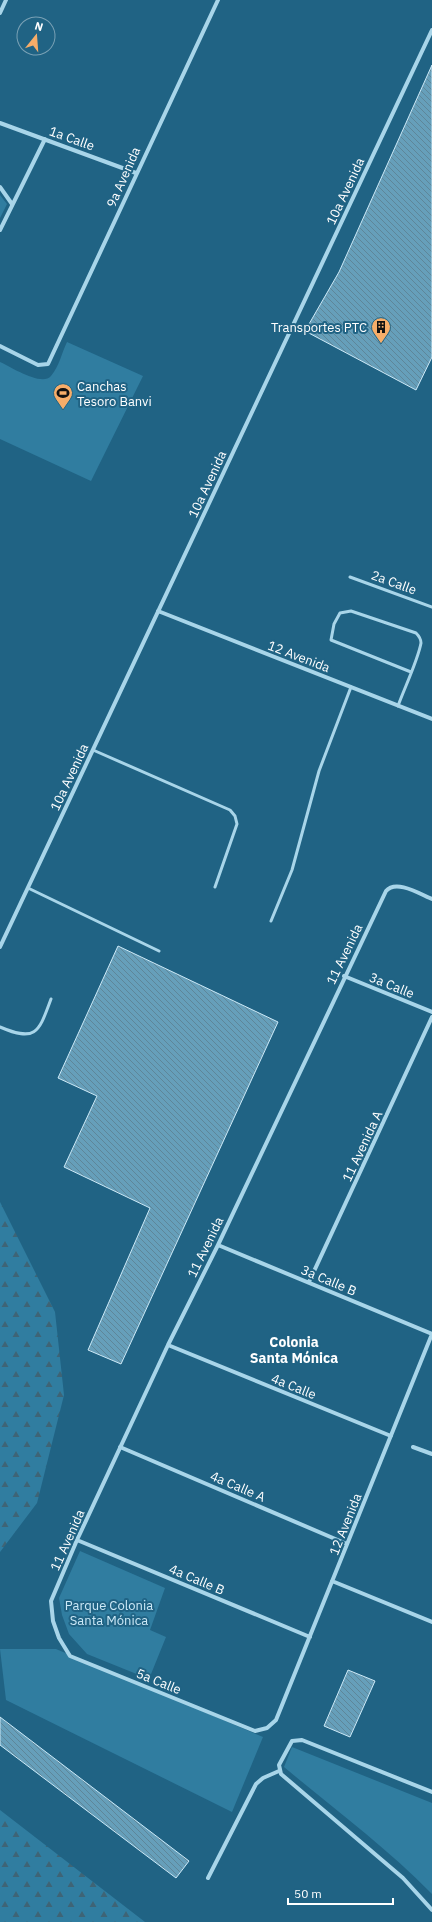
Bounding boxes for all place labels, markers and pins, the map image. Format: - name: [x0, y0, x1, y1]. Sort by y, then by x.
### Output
- building icon: Transportes PTC: [370, 316, 392, 344]
- place label: Transportes PTC: [271, 319, 367, 336]
- place label: Canchas Tesoro Banvi: [77, 378, 152, 410]
- sports icon: Canchas Tesoro Banvi: [52, 382, 74, 410]

